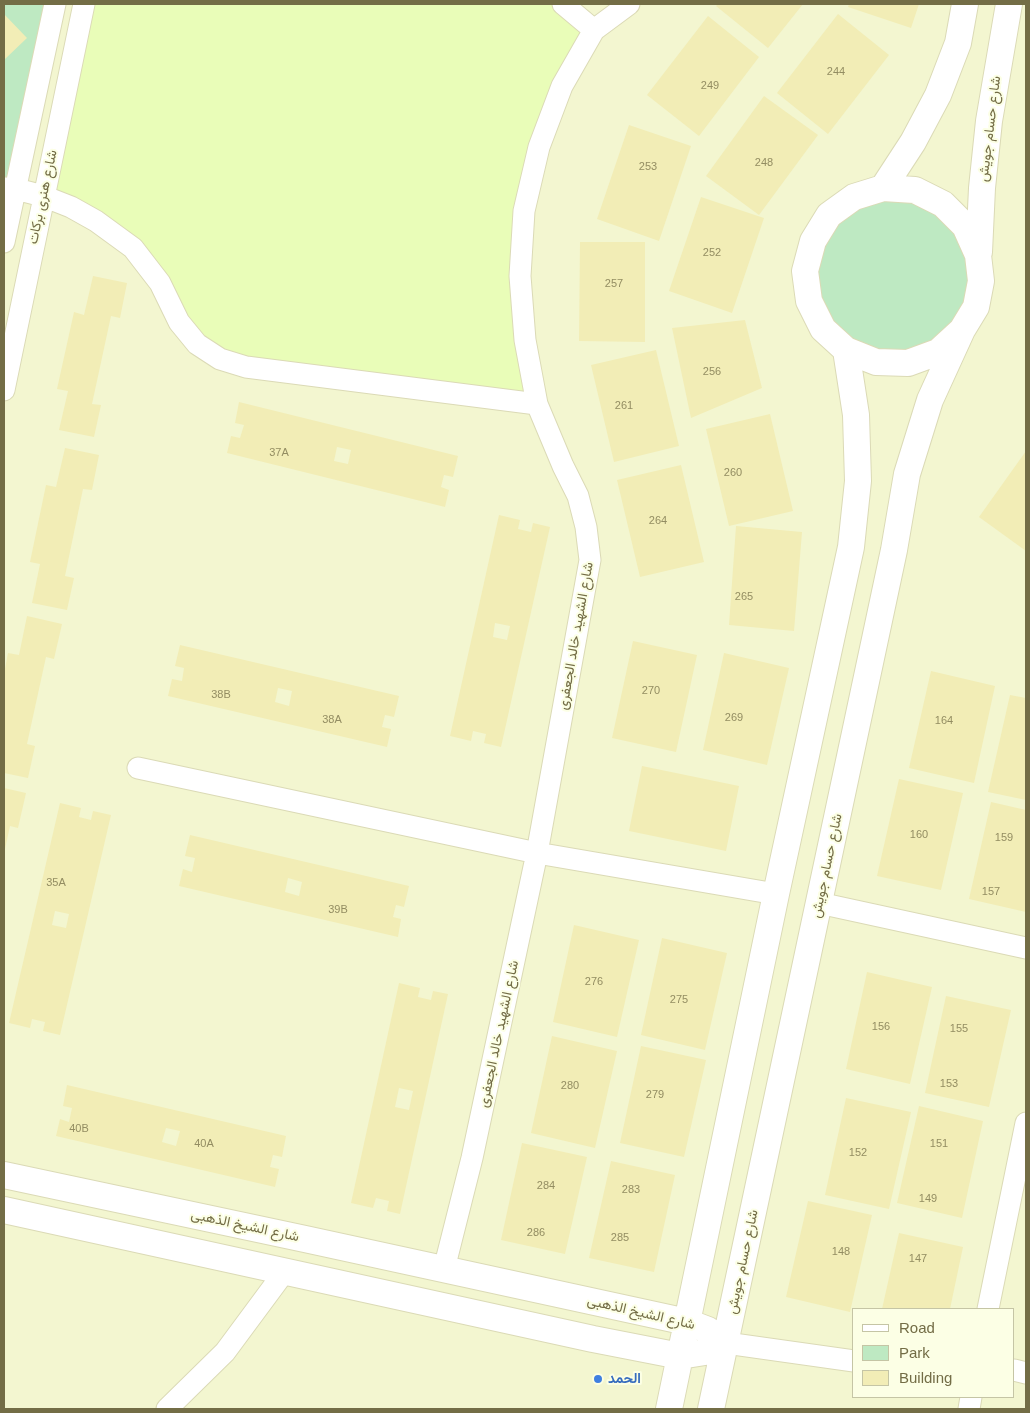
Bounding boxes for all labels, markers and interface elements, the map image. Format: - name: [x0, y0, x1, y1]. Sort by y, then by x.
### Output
- house number: 244: [827, 65, 845, 79]
- street label: شارع حسام جويش: [975, 75, 1005, 183]
- house number: 249: [701, 79, 719, 93]
- street label: شارع هنرى بركات: [25, 148, 61, 246]
- house number: 248: [755, 156, 773, 170]
- house number: 253: [639, 160, 657, 174]
- house number: 252: [703, 246, 721, 260]
- house number: 257: [605, 277, 623, 291]
- house number: 256: [703, 365, 721, 379]
- house number: 261: [615, 399, 633, 413]
- house number: 37A: [269, 446, 289, 460]
- house number: 260: [724, 466, 742, 480]
- house number: 264: [649, 514, 667, 528]
- street label: شارع الشهيد خالد الجعفرى: [555, 561, 597, 711]
- house number: 265: [735, 590, 753, 604]
- house number: 270: [642, 684, 660, 698]
- house number: 38B: [211, 688, 231, 702]
- house number: 269: [725, 711, 743, 725]
- house number: 38A: [322, 713, 342, 727]
- house number: 164: [935, 714, 953, 728]
- street label: شارع حسام جويش: [808, 812, 846, 920]
- house number: 160: [910, 828, 928, 842]
- house number: 159: [995, 831, 1013, 845]
- house number: 35A: [46, 876, 66, 890]
- house number: 157: [982, 885, 1000, 899]
- house number: 39B: [328, 903, 348, 917]
- street label: شارع الشهيد خالد الجعفرى: [475, 959, 523, 1109]
- house number: 276: [585, 975, 603, 989]
- house number: 275: [670, 993, 688, 1007]
- house number: 156: [872, 1020, 890, 1034]
- house number: 155: [950, 1022, 968, 1036]
- house number: 153: [940, 1077, 958, 1091]
- house number: 280: [561, 1079, 579, 1093]
- house number: 279: [646, 1088, 664, 1102]
- house number: 40B: [69, 1122, 89, 1136]
- house number: 40A: [194, 1137, 214, 1151]
- house number: 151: [930, 1137, 948, 1151]
- house number: 152: [849, 1146, 867, 1160]
- house number: 284: [537, 1179, 555, 1193]
- house number: 283: [622, 1183, 640, 1197]
- house number: 149: [919, 1192, 937, 1206]
- street label: شارع الشيخ الذهبى: [189, 1206, 301, 1246]
- street label: شارع حسام جويش: [724, 1208, 762, 1316]
- house number: 286: [527, 1226, 545, 1240]
- house number: 285: [611, 1231, 629, 1245]
- house number: 148: [832, 1245, 850, 1259]
- house number: 147: [909, 1252, 927, 1266]
- street label: شارع الشيخ الذهبى: [585, 1292, 697, 1334]
- legend: [852, 1308, 1015, 1398]
- text: Road: [899, 1319, 935, 1336]
- text: Park: [899, 1344, 930, 1361]
- text: Building: [899, 1369, 952, 1386]
- place label: الحمد: [608, 1371, 641, 1387]
- marker: الحمد: [592, 1373, 604, 1385]

